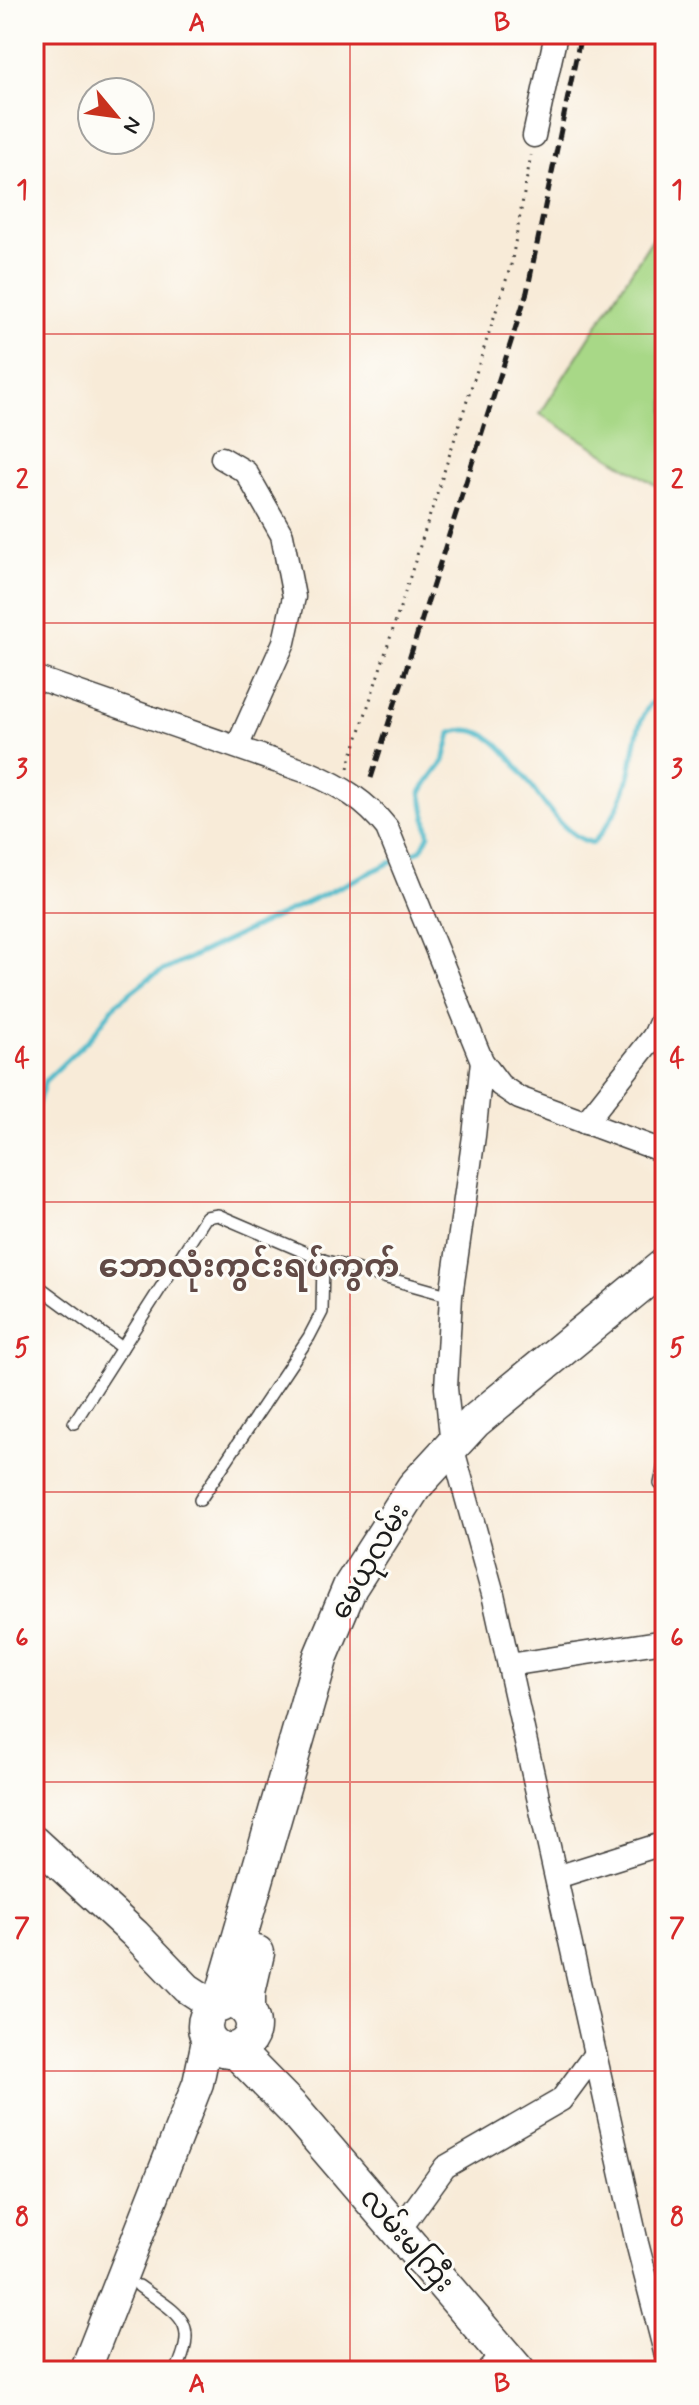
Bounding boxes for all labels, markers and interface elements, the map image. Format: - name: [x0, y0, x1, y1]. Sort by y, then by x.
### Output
- text: A: [188, 7, 206, 41]
- text: B: [494, 7, 510, 41]
- north arrow: [76, 76, 156, 156]
- text: N: [116, 112, 148, 138]
- text: 1: [16, 174, 28, 208]
- text: 1: [671, 174, 683, 208]
- text: 2: [16, 464, 29, 498]
- text: 2: [671, 464, 684, 498]
- text: 3: [16, 753, 28, 787]
- text: 3: [671, 753, 683, 787]
- text: 4: [14, 1043, 30, 1077]
- text: 4: [669, 1043, 685, 1077]
- district label: ဘောလုံးကွင်းရပ်ကွက်: [98, 1244, 400, 1292]
- text: 5: [14, 1332, 30, 1366]
- text: 5: [669, 1332, 685, 1366]
- street label: မေယုလမ်း: [321, 1496, 421, 1628]
- text: 6: [15, 1622, 29, 1656]
- text: 6: [670, 1622, 684, 1656]
- text: 7: [14, 1912, 30, 1946]
- text: 7: [669, 1912, 685, 1946]
- street label: လမ်းမကြီး: [349, 2180, 463, 2302]
- text: 8: [15, 2201, 29, 2235]
- text: 8: [670, 2201, 684, 2235]
- text: A: [188, 2368, 206, 2402]
- text: B: [494, 2368, 510, 2402]

